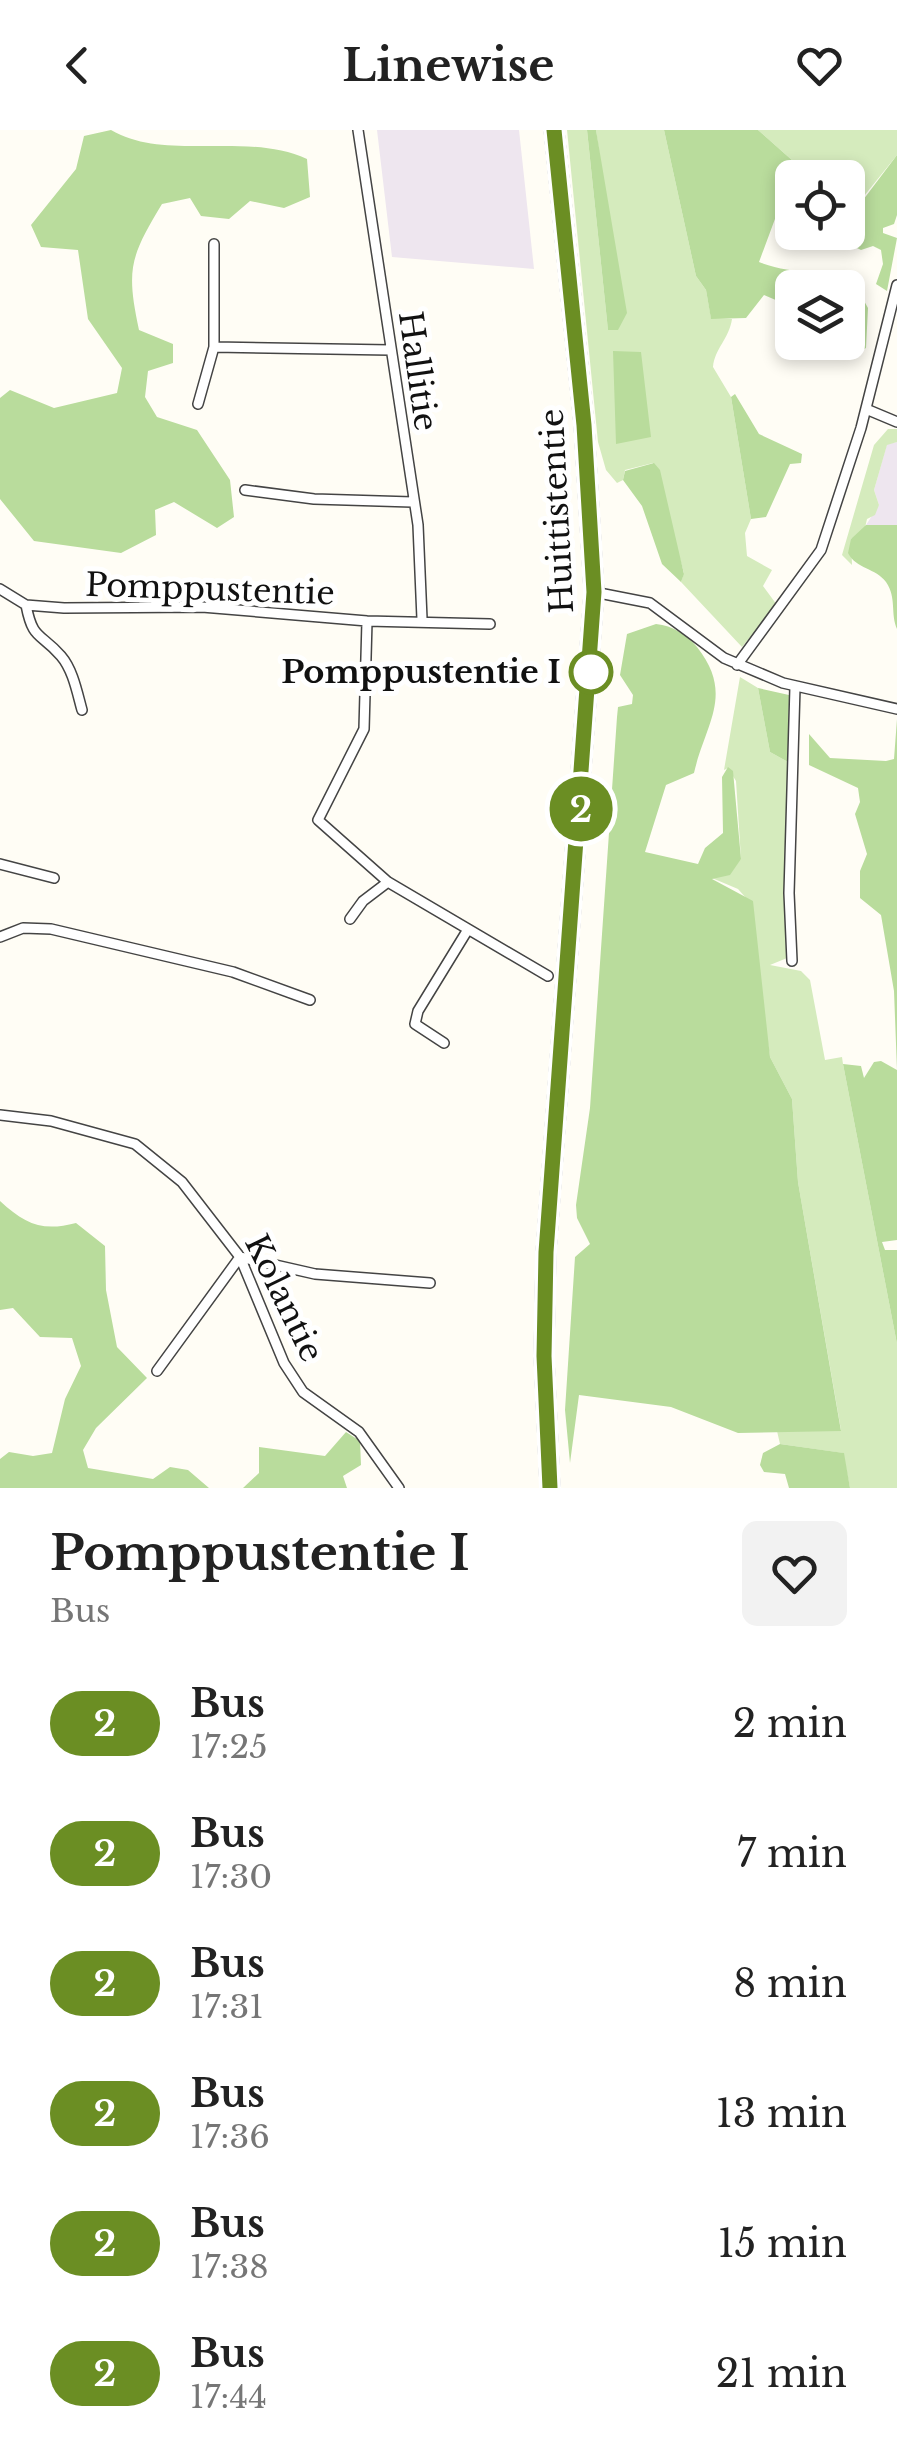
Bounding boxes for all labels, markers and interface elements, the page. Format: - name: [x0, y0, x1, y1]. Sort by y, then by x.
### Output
- text: Linewise: [342, 37, 555, 93]
- icon: back: [50, 38, 105, 93]
- icon: heart: [792, 38, 847, 93]
- map controls: [775, 160, 865, 360]
- button: locate: [775, 160, 865, 250]
- button: layers: [775, 270, 865, 360]
- street label: Hallitie: [390, 309, 446, 433]
- street label: Huittistentie: [532, 408, 582, 614]
- street label: Pomppustentie: [85, 565, 335, 613]
- marker: Pomppustentie I: [570, 651, 612, 693]
- place label: Pomppustentie I: [281, 652, 561, 692]
- line badge: 2: [548, 776, 614, 842]
- text: 2: [570, 788, 592, 831]
- street label: Kolantie: [236, 1228, 332, 1368]
- button: heart: [742, 1521, 847, 1626]
- text: Pomppustentie I: [50, 1523, 470, 1583]
- text: Bus: [50, 1591, 110, 1631]
- text: Bus: [190, 1680, 265, 1727]
- text: 2 min: [733, 1700, 847, 1747]
- text: 2: [94, 1702, 116, 1745]
- text: 17:25: [190, 1727, 267, 1767]
- text: Bus: [190, 1810, 265, 1857]
- text: 7 min: [737, 1830, 847, 1877]
- text: 2: [94, 1832, 116, 1875]
- text: 17:30: [190, 1857, 272, 1897]
- text: Bus: [190, 1940, 265, 1987]
- text: 8 min: [733, 1960, 847, 2007]
- text: 2: [94, 1962, 116, 2005]
- text: 17:31: [190, 1987, 263, 2027]
- text: Bus: [190, 2070, 265, 2117]
- text: 13 min: [716, 2090, 847, 2137]
- text: 2: [94, 2092, 116, 2135]
- text: 17:36: [190, 2117, 270, 2157]
- text: Bus: [190, 2200, 265, 2247]
- text: 15 min: [718, 2220, 847, 2267]
- text: 2: [94, 2222, 116, 2265]
- text: 17:38: [190, 2247, 269, 2287]
- text: Bus: [190, 2330, 265, 2377]
- text: 21 min: [716, 2350, 847, 2397]
- text: 2: [94, 2352, 116, 2395]
- text: 17:44: [190, 2377, 267, 2417]

